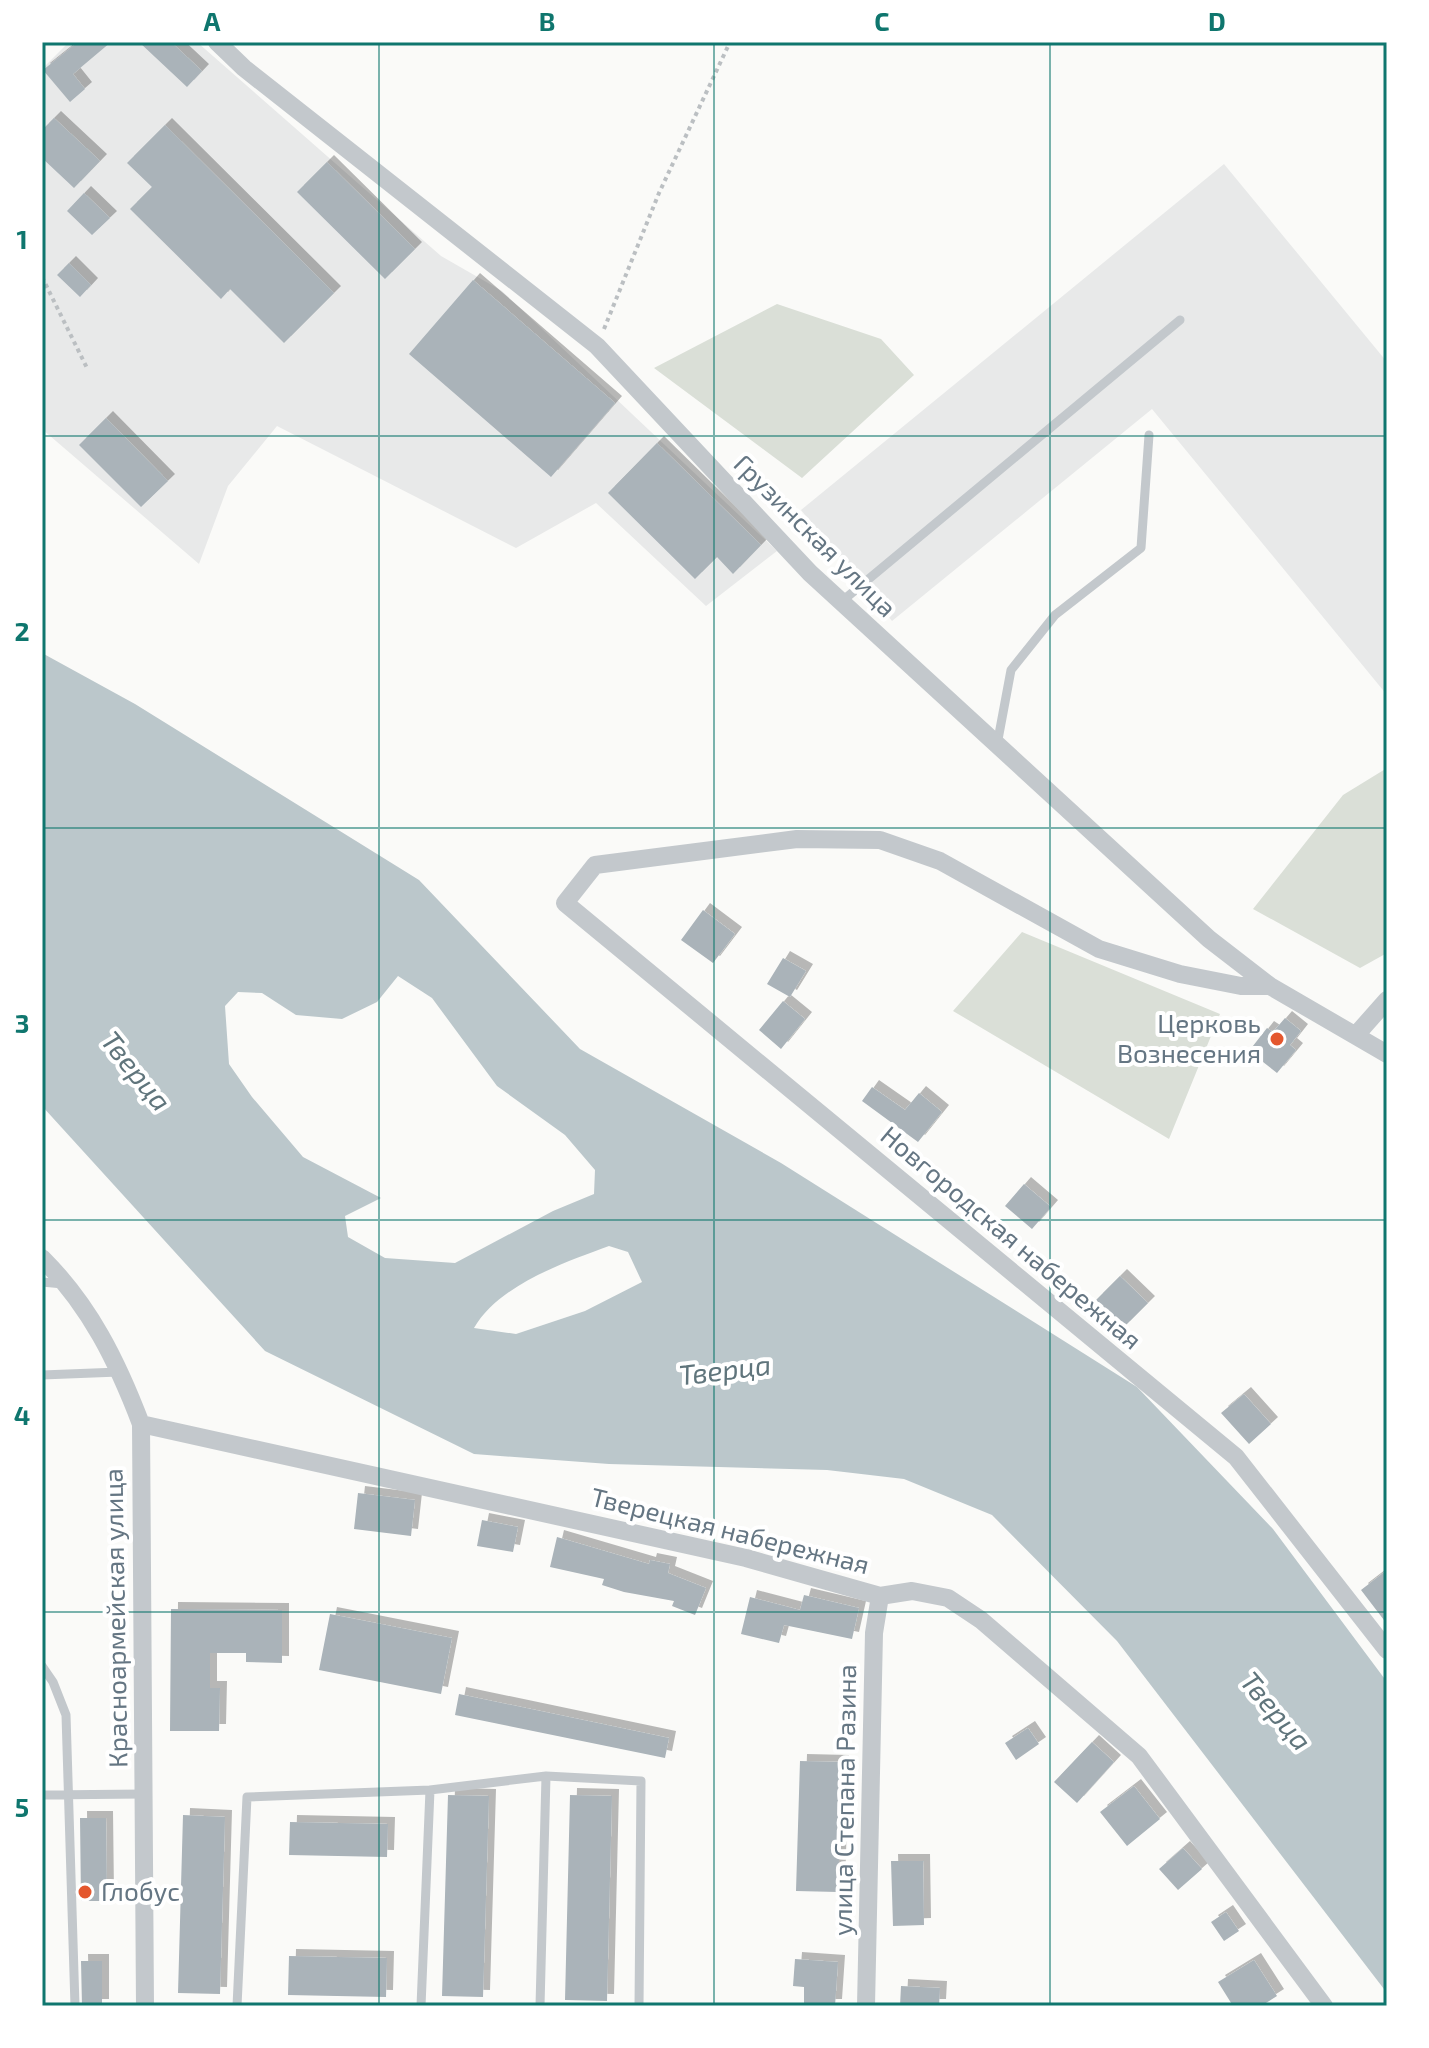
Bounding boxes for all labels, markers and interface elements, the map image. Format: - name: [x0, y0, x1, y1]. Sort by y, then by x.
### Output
- text: A: [204, 5, 221, 36]
- text: B: [539, 5, 555, 36]
- text: C: [874, 5, 890, 36]
- text: D: [1208, 5, 1226, 36]
- text: 1: [16, 223, 28, 254]
- street label: Грузинская улица: [728, 447, 904, 623]
- text: 2: [14, 615, 30, 646]
- text: 3: [15, 1007, 29, 1038]
- place label: Церковь Вознесения: [1117, 1007, 1261, 1068]
- water label: Тверца: [94, 1024, 179, 1117]
- marker: Церковь Вознесения: [1268, 1030, 1286, 1048]
- street label: Новгородская набережная: [875, 1119, 1149, 1355]
- water label: Тверца: [677, 1346, 773, 1392]
- text: 4: [14, 1399, 30, 1430]
- street label: Красноармейская улица: [96, 1468, 134, 1768]
- street label: Тверецкая набережная: [588, 1480, 873, 1579]
- street label: улица Степана Разина: [826, 1664, 862, 1936]
- water label: Тверца: [1234, 1664, 1320, 1757]
- text: 5: [15, 1791, 29, 1822]
- place label: Глобус: [101, 1875, 180, 1907]
- marker: Глобус: [76, 1883, 94, 1901]

